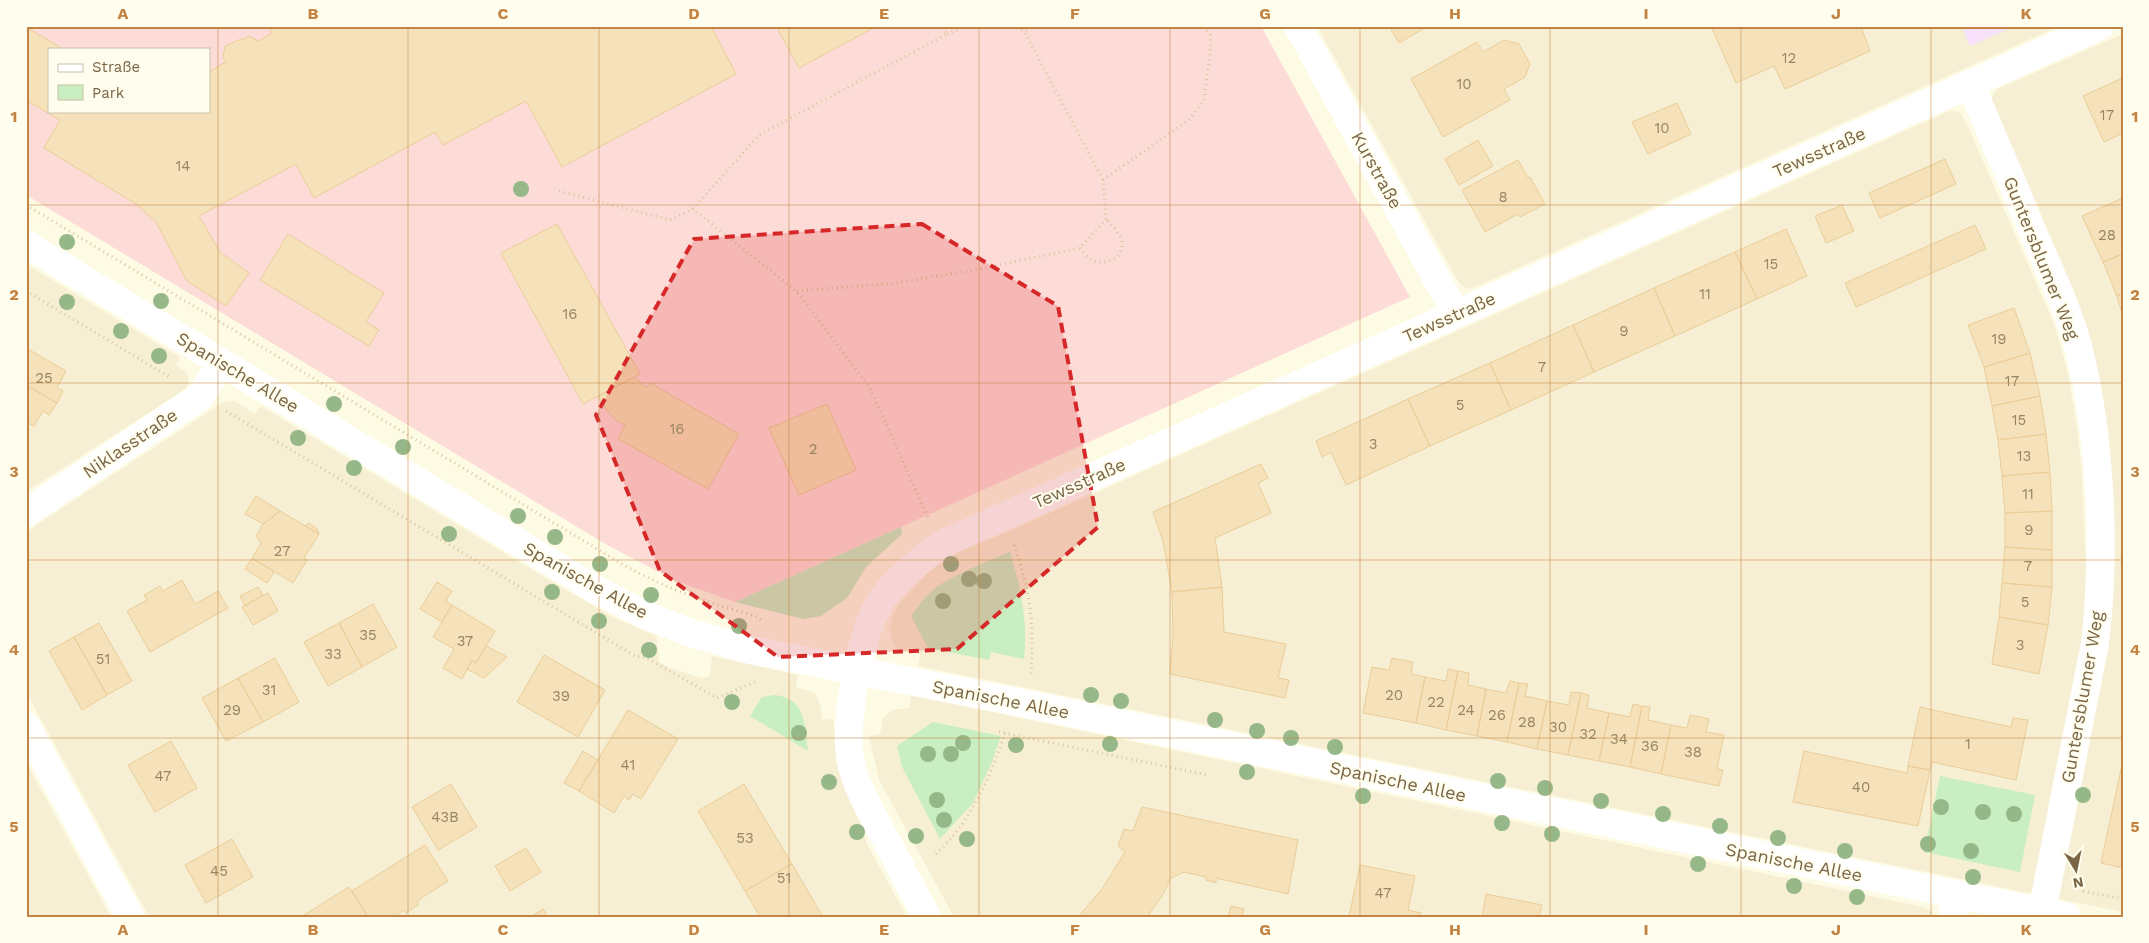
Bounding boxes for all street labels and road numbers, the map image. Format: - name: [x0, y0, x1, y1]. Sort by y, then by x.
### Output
- street label: Tewsstraße: [1769, 122, 1869, 182]
- street label: Kurstraße: [1347, 128, 1407, 212]
- street label: Guntersblumer Weg: [2000, 173, 2085, 343]
- street label: Tewsstraße: [1399, 287, 1499, 347]
- street label: Spanische Allee: [173, 327, 303, 417]
- street label: Niklasstraße: [79, 404, 181, 482]
- street label: Tewsstraße: [1029, 453, 1129, 513]
- street label: Spanische Allee: [520, 537, 652, 623]
- street label: Guntersblumer Weg: [2057, 609, 2108, 785]
- street label: Spanische Allee: [931, 675, 1071, 723]
- street label: Spanische Allee: [1328, 756, 1468, 806]
- street label: Spanische Allee: [1724, 838, 1864, 886]

